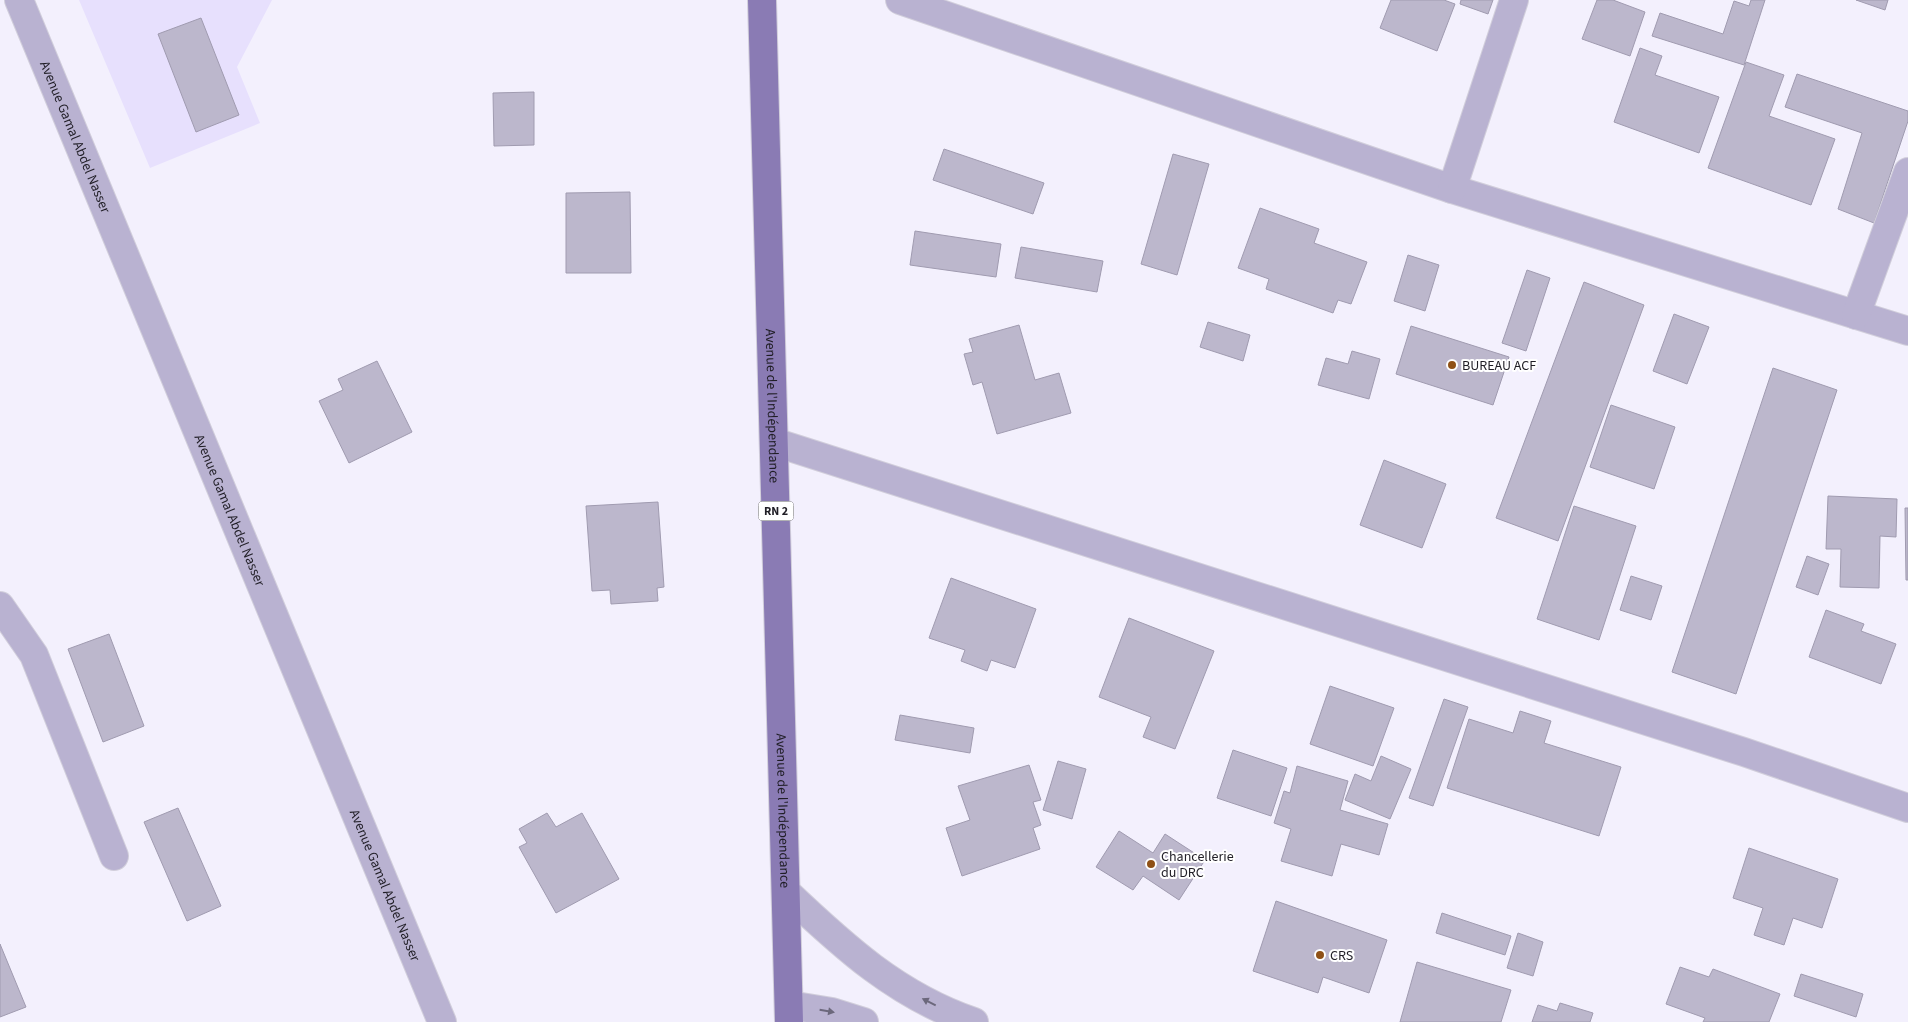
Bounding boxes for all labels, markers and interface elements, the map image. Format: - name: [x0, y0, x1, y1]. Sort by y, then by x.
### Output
- street label: Avenue Gamal Abdel Nasser: [34, 58, 115, 216]
- street label: Avenue de l'Indépendance: [760, 328, 784, 484]
- place label: BUREAU ACF: [1462, 356, 1536, 376]
- marker: BUREAU ACF: [1446, 359, 1458, 371]
- street label: Avenue Gamal Abdel Nasser: [189, 431, 270, 590]
- road number: RN 2: [758, 502, 794, 520]
- street label: Avenue de l'Indépendance: [770, 733, 794, 888]
- street label: Avenue Gamal Abdel Nasser: [344, 806, 425, 965]
- place label: Chancellerie du DRC: [1161, 847, 1234, 883]
- marker: Chancellerie du DRC: [1145, 858, 1157, 870]
- place label: CRS: [1330, 946, 1353, 966]
- marker: CRS: [1314, 949, 1326, 961]
- one-way arrow: [922, 998, 936, 1006]
- one-way arrow: [819, 1008, 835, 1016]

